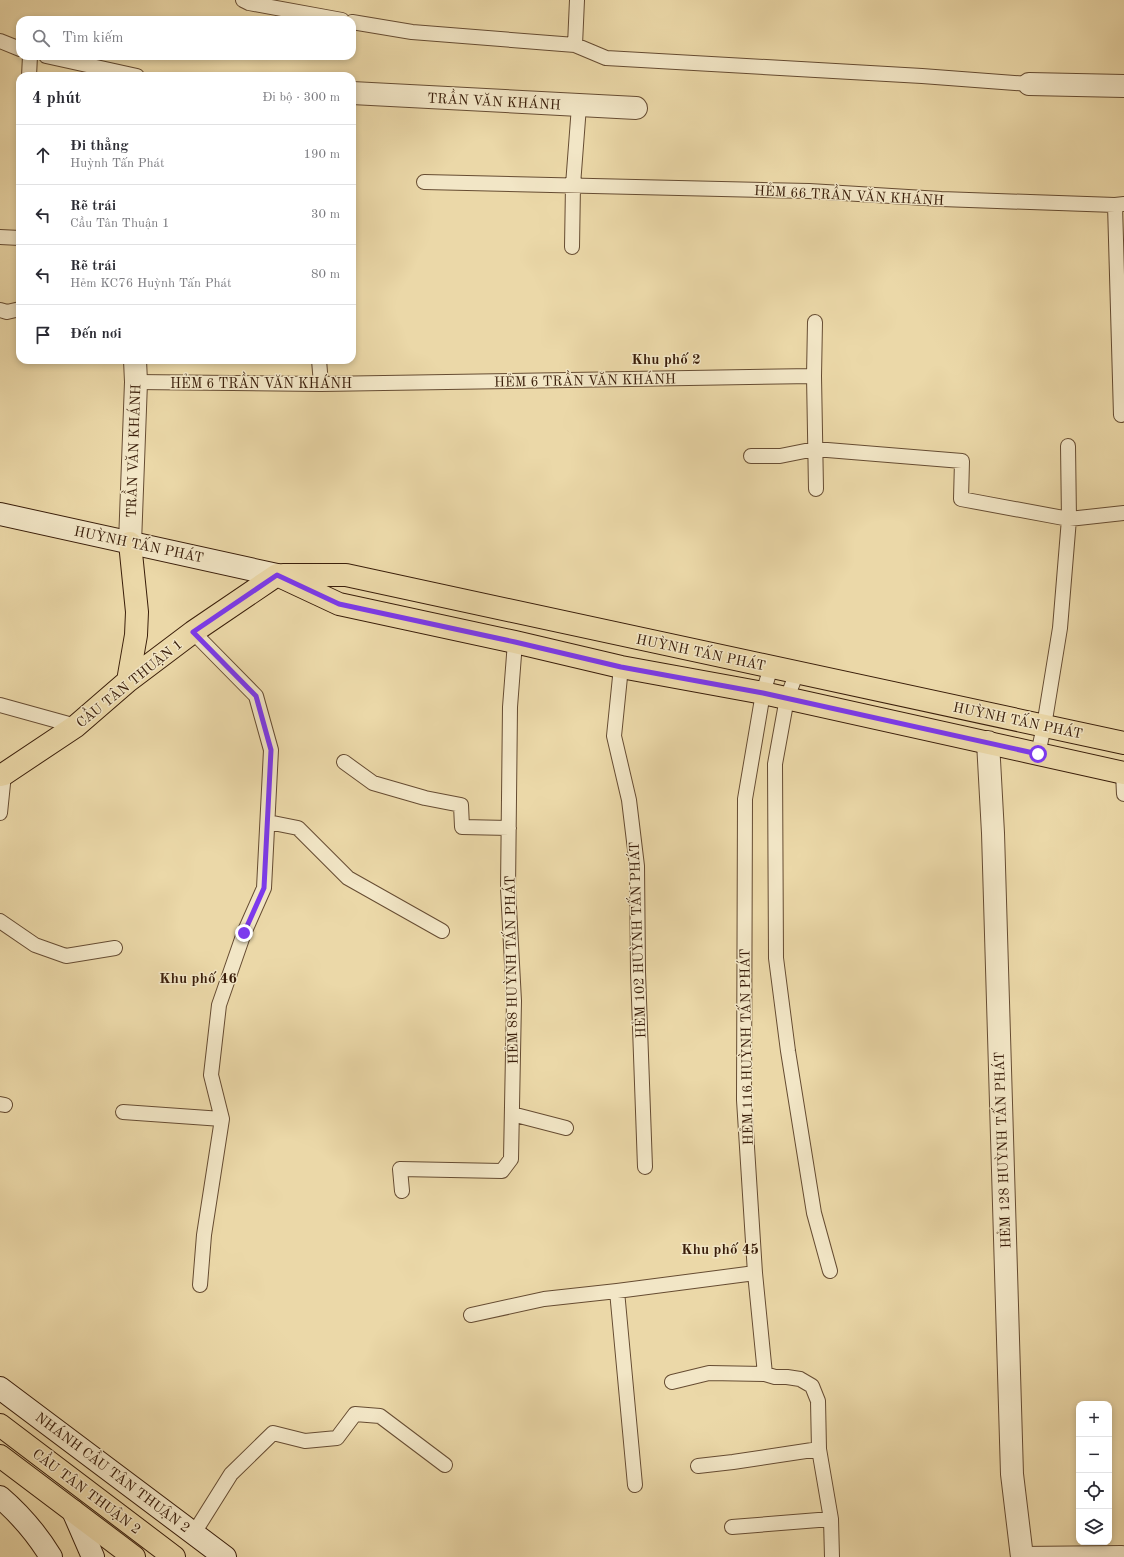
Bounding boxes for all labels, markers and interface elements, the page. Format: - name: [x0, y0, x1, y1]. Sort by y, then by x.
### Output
- search box: [16, 16, 356, 60]
- icon: search: [30, 27, 52, 49]
- text: Tìm kiếm: [62, 31, 124, 46]
- street label: TRẦN VĂN KHÁNH: [427, 86, 561, 112]
- text: 4 phút: [32, 90, 81, 107]
- text: Đi bộ · 300 m: [262, 91, 340, 104]
- text: Đi thẳng: [70, 139, 129, 154]
- icon: ahead: [32, 144, 54, 166]
- text: 190 m: [303, 148, 340, 161]
- text: Huỳnh Tấn Phát: [70, 157, 165, 170]
- street label: HẺM 66 TRẦN VĂN KHÁNH: [754, 178, 945, 208]
- text: Rẽ trái: [70, 199, 116, 214]
- icon: left: [32, 204, 54, 226]
- text: 30 m: [311, 208, 340, 221]
- text: Cầu Tân Thuận 1: [70, 217, 170, 230]
- text: Rẽ trái: [70, 259, 116, 274]
- icon: left: [32, 264, 54, 286]
- text: 80 m: [311, 268, 340, 281]
- text: Hẻm KC76 Huỳnh Tấn Phát: [70, 277, 232, 290]
- icon: arrive: [32, 324, 54, 346]
- text: Đến nơi: [70, 327, 122, 342]
- district label: Khu phố 2: [631, 352, 701, 368]
- street label: HẺM 6 TRẦN VĂN KHÁNH: [494, 366, 676, 390]
- street label: HẺM 6 TRẦN VĂN KHÁNH: [170, 371, 352, 391]
- street label: TRẦN VĂN KHÁNH: [119, 384, 143, 518]
- street label: HUỲNH TẤN PHÁT: [73, 520, 206, 566]
- street label: HUỲNH TẤN PHÁT: [635, 628, 768, 674]
- street label: CẦU TÂN THUẬN 1: [70, 632, 185, 731]
- street label: HUỲNH TẤN PHÁT: [952, 696, 1085, 742]
- route start: [1029, 745, 1047, 763]
- street label: HẺM 102 HUỲNH TẤN PHÁT: [623, 841, 648, 1039]
- street label: HẺM 88 HUỲNH TẤN PHÁT: [498, 876, 521, 1065]
- route end: [235, 924, 253, 942]
- street label: HẺM 116 HUỲNH TẤN PHÁT: [733, 948, 756, 1146]
- district label: Khu phố 46: [159, 971, 237, 987]
- street label: HẺM 128 HUỲNH TẤN PHÁT: [988, 1051, 1013, 1249]
- district label: Khu phố 45: [681, 1242, 759, 1258]
- map controls: [1076, 1401, 1112, 1545]
- button: +: [1076, 1401, 1112, 1437]
- street label: NHÁNH CẦU TÂN THUẬN 2: [32, 1408, 194, 1536]
- button: −: [1076, 1437, 1112, 1473]
- street label: CẦU TÂN THUẬN 2: [29, 1445, 145, 1537]
- button: locate: [1076, 1473, 1112, 1509]
- button: layers: [1076, 1509, 1112, 1545]

